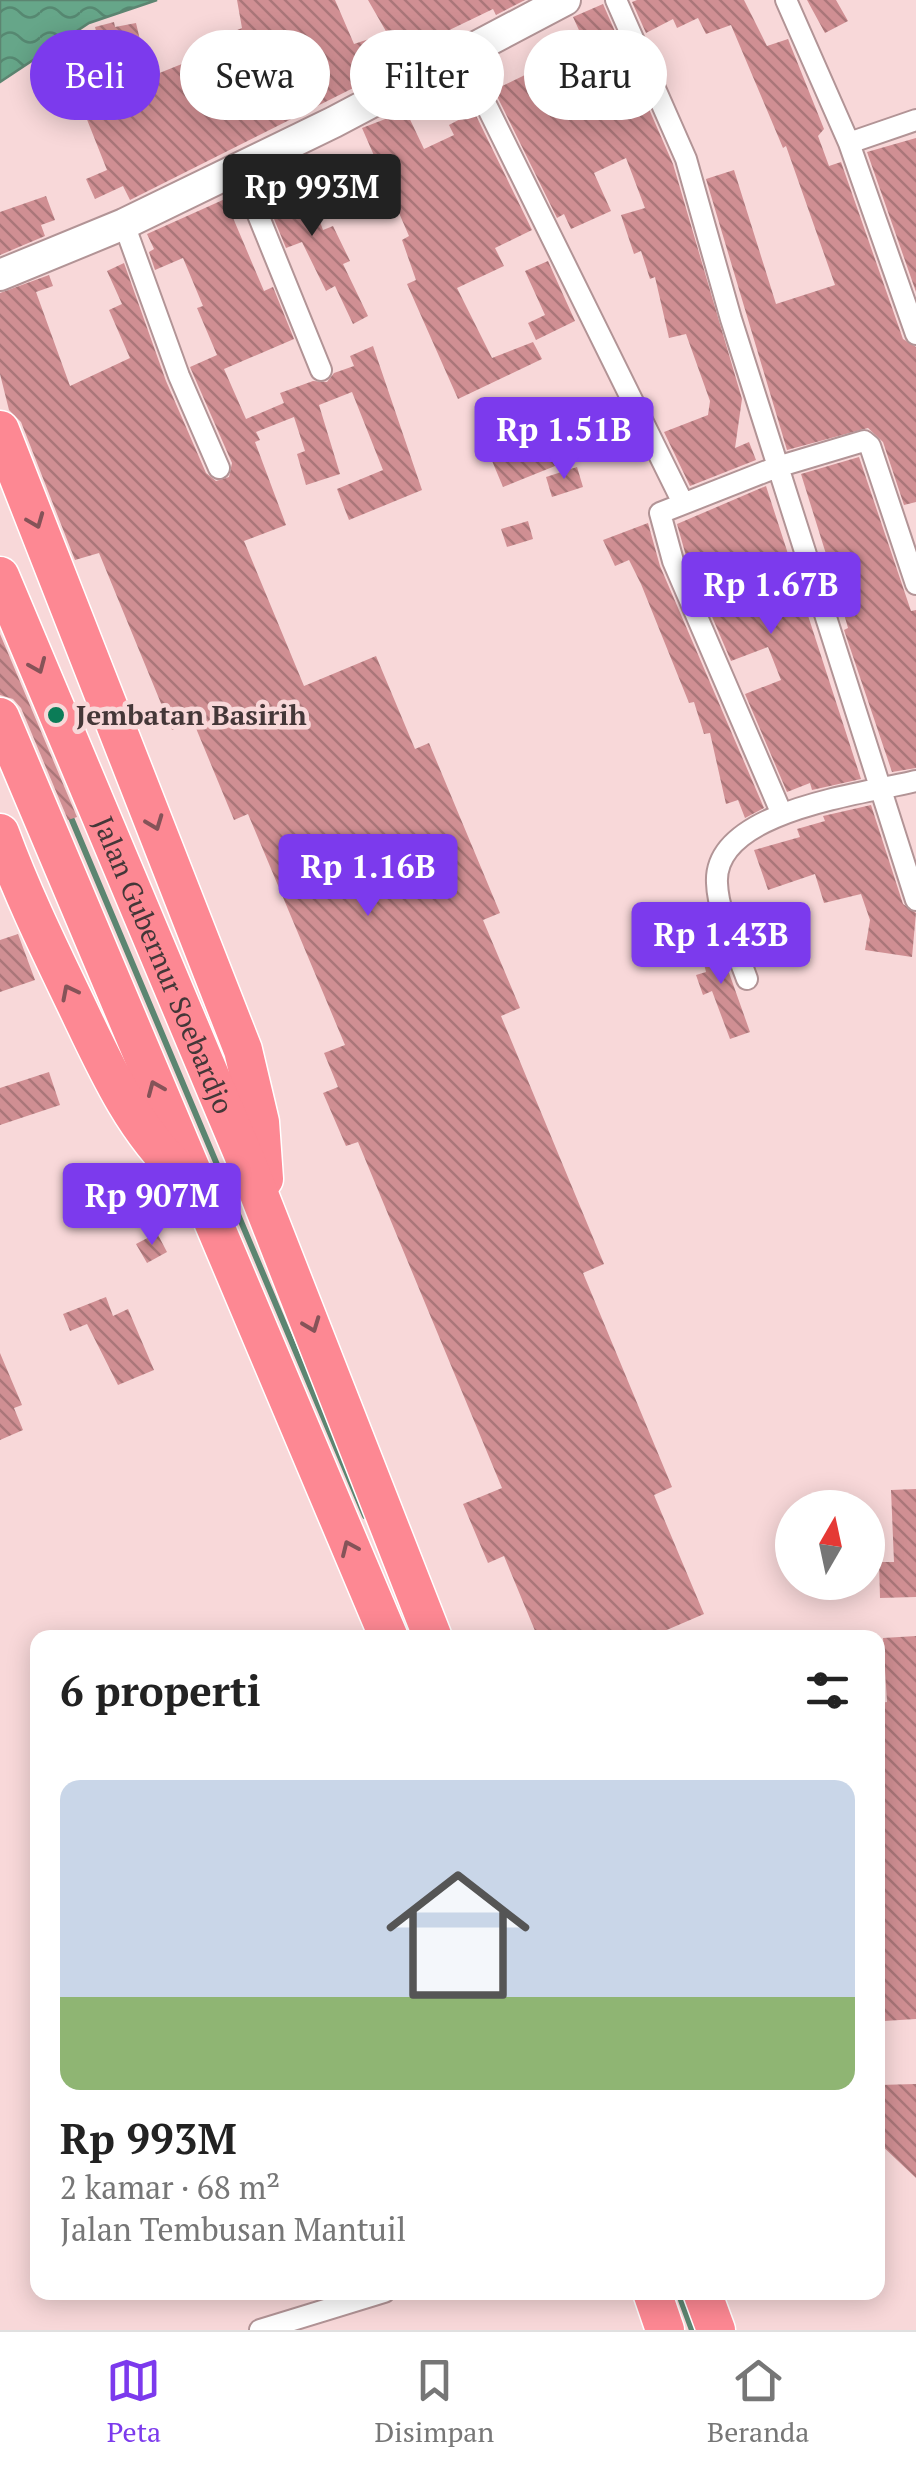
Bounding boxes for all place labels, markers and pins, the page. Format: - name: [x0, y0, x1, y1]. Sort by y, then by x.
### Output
- pin: Rp 993M: [220, 154, 404, 239]
- pin: Rp 1.51B: [461, 397, 667, 482]
- pin: Rp 1.67B: [668, 552, 874, 637]
- place label: Jembatan Basirih: [76, 696, 307, 733]
- marker: Jembatan Basirih: [45, 704, 67, 726]
- pin: Rp 1.16B: [265, 834, 471, 919]
- pin: Rp 1.43B: [618, 902, 824, 987]
- pin: Rp 907M: [60, 1163, 244, 1248]

